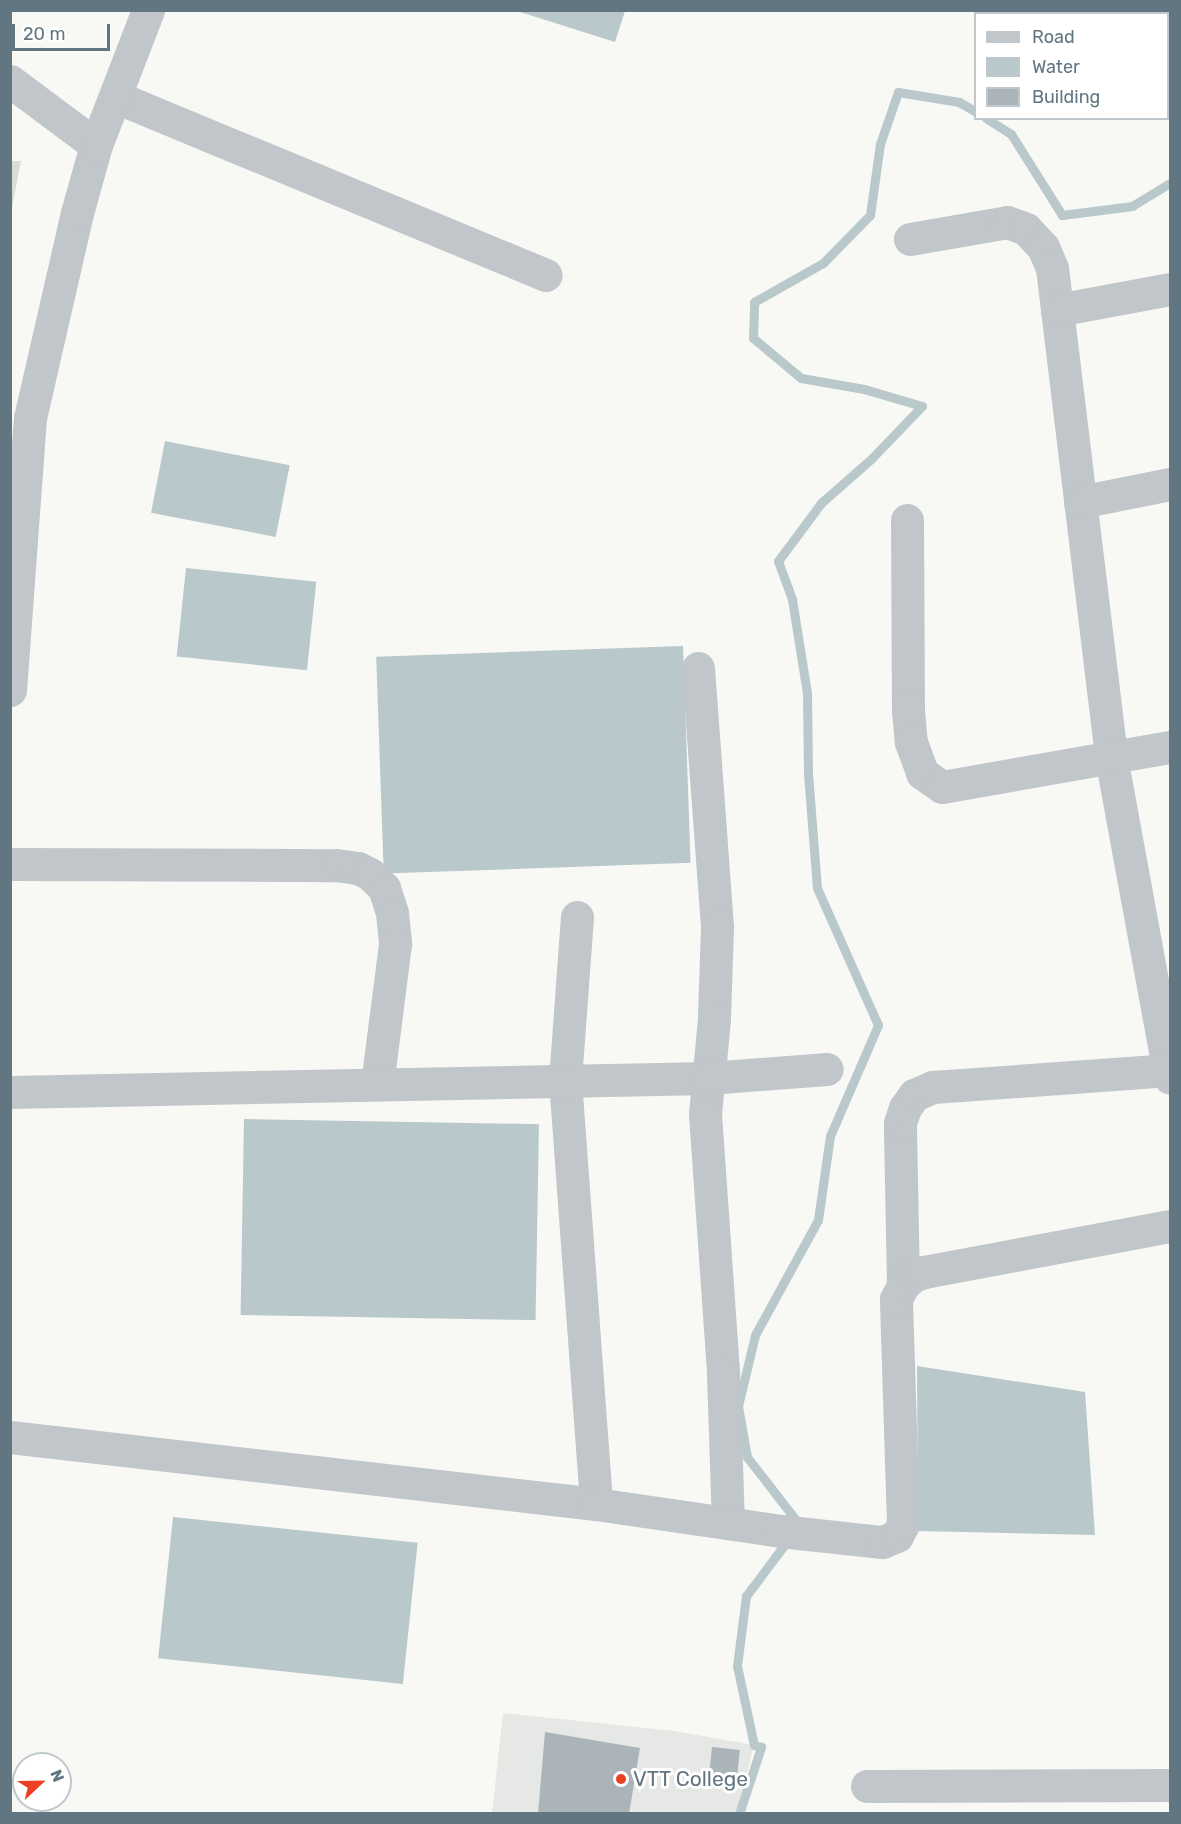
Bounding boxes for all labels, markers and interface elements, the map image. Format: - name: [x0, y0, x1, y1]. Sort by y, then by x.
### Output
- scale bar: [15, 12, 112, 50]
- legend: [974, 12, 1169, 120]
- text: 20 m: [23, 23, 65, 45]
- text: Road: [1032, 26, 1075, 48]
- text: Water: [1032, 56, 1080, 78]
- text: Building: [1032, 86, 1100, 108]
- north arrow: [12, 1752, 72, 1812]
- place label: VTT College: [633, 1766, 749, 1792]
- text: N: [46, 1767, 68, 1785]
- marker: VTT College: [614, 1772, 628, 1786]

